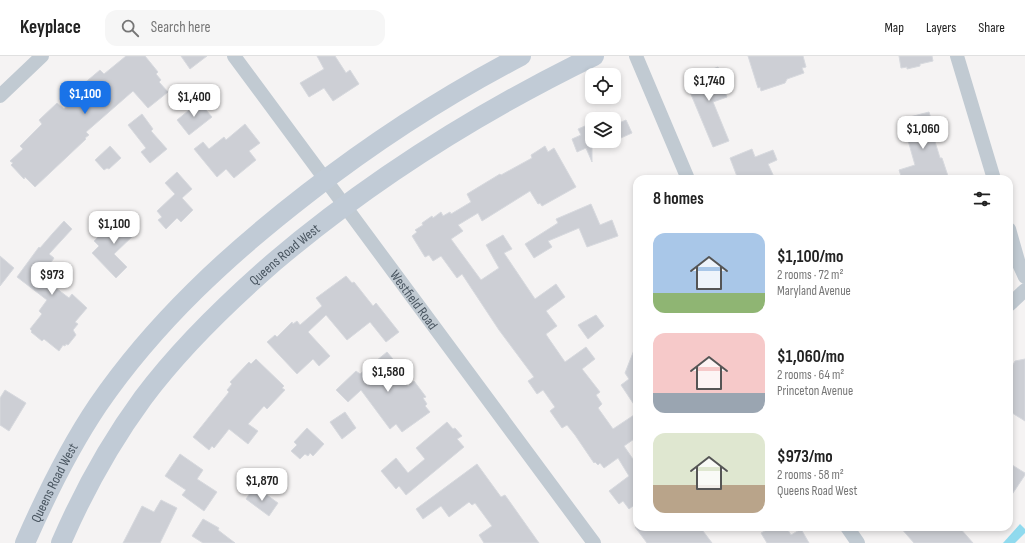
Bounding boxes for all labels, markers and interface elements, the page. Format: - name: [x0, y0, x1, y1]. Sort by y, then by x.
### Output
- search box: [105, 10, 385, 46]
- text: Keyplace: [20, 16, 81, 39]
- icon: search: [119, 17, 141, 39]
- text: Search here: [151, 18, 210, 37]
- text: Map: [884, 19, 904, 36]
- text: Layers: [926, 19, 956, 36]
- text: Share: [978, 19, 1005, 36]
- map controls: [585, 68, 621, 148]
- button: locate: [585, 68, 621, 104]
- pin: $1,740: [676, 68, 742, 102]
- text: $1,740: [693, 73, 725, 89]
- pin: $1,100: [52, 81, 118, 115]
- pin: $1,400: [161, 84, 227, 118]
- text: $1,100: [69, 86, 101, 102]
- text: $1,400: [177, 89, 211, 105]
- button: layers: [585, 112, 621, 148]
- pin: $1,060: [890, 116, 956, 150]
- text: $1,060: [906, 121, 940, 137]
- icon: filters: [971, 188, 993, 210]
- text: 8 homes: [653, 189, 704, 209]
- pin: $1,100: [81, 211, 147, 245]
- text: $1,100: [98, 216, 130, 232]
- street label: Queens Road West: [246, 220, 323, 289]
- text: $1,100/mo: [777, 247, 843, 267]
- icon: home: [685, 249, 733, 297]
- pin: $973: [28, 262, 76, 296]
- text: $973: [40, 267, 64, 283]
- street label: Westfield Road: [386, 267, 441, 333]
- text: 2 rooms · 72 m²: [777, 267, 843, 283]
- text: Maryland Avenue: [777, 283, 851, 299]
- text: $1,060/mo: [777, 347, 845, 367]
- icon: home: [685, 349, 733, 397]
- pin: $1,580: [355, 359, 421, 393]
- text: $1,580: [371, 364, 405, 380]
- text: 2 rooms · 64 m²: [777, 367, 844, 383]
- text: Princeton Avenue: [777, 383, 853, 399]
- street label: Queens Road West: [27, 440, 82, 525]
- text: $973/mo: [777, 447, 833, 467]
- icon: home: [685, 449, 733, 497]
- text: 2 rooms · 58 m²: [777, 467, 844, 483]
- pin: $1,870: [229, 468, 295, 502]
- text: $1,870: [245, 473, 279, 489]
- text: Queens Road West: [777, 483, 857, 499]

